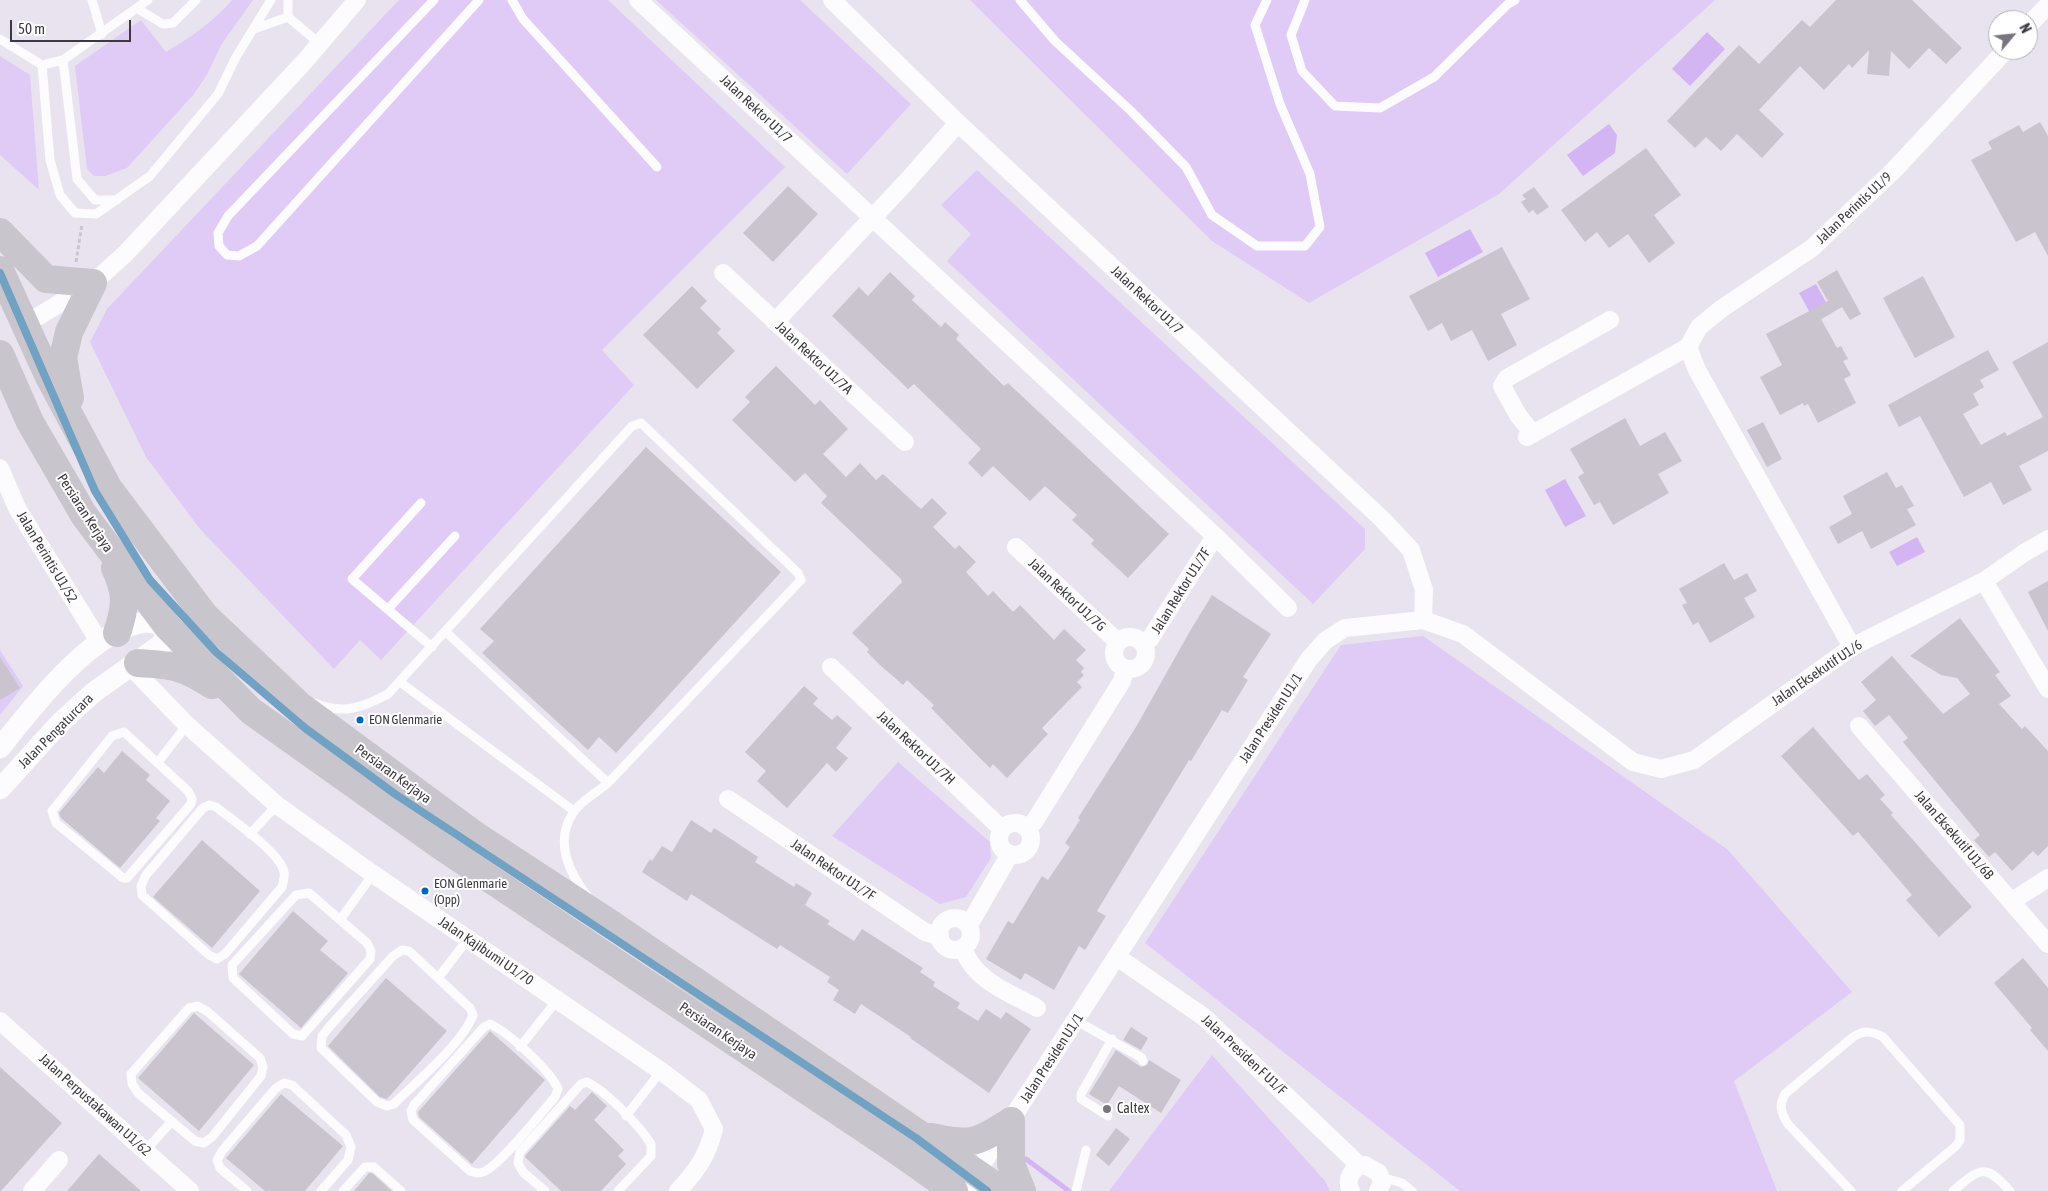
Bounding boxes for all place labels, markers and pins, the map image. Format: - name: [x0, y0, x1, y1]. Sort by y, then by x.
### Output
- place label: EON Glenmarie: [369, 712, 442, 728]
- marker: EON Glenmarie: [355, 715, 365, 725]
- place label: EON Glenmarie (Opp): [434, 876, 507, 907]
- marker: EON Glenmarie (Opp): [420, 886, 430, 896]
- place label: Caltex: [1117, 1101, 1149, 1117]
- marker: Caltex: [1101, 1103, 1113, 1115]

